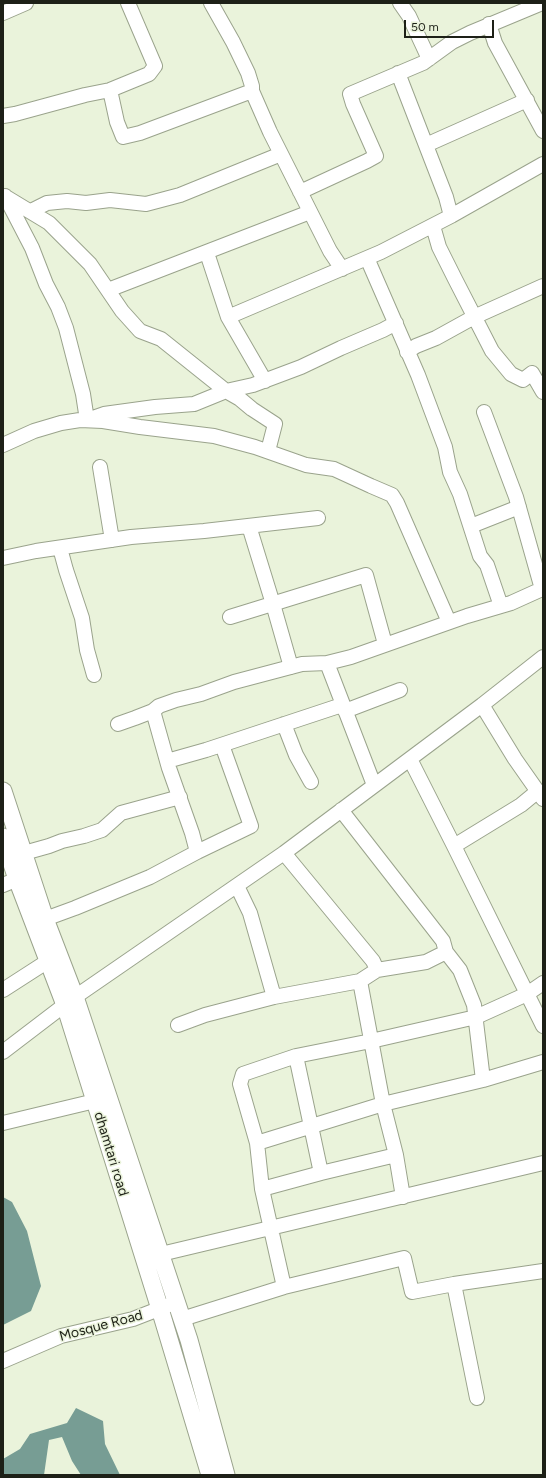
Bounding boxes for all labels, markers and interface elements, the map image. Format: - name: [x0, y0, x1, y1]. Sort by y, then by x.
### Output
- scale bar: [406, 12, 496, 38]
- text: 50 m: [411, 20, 439, 34]
- street label: dhamtari road: [90, 1110, 132, 1198]
- street label: Mosque Road: [57, 1307, 145, 1345]

